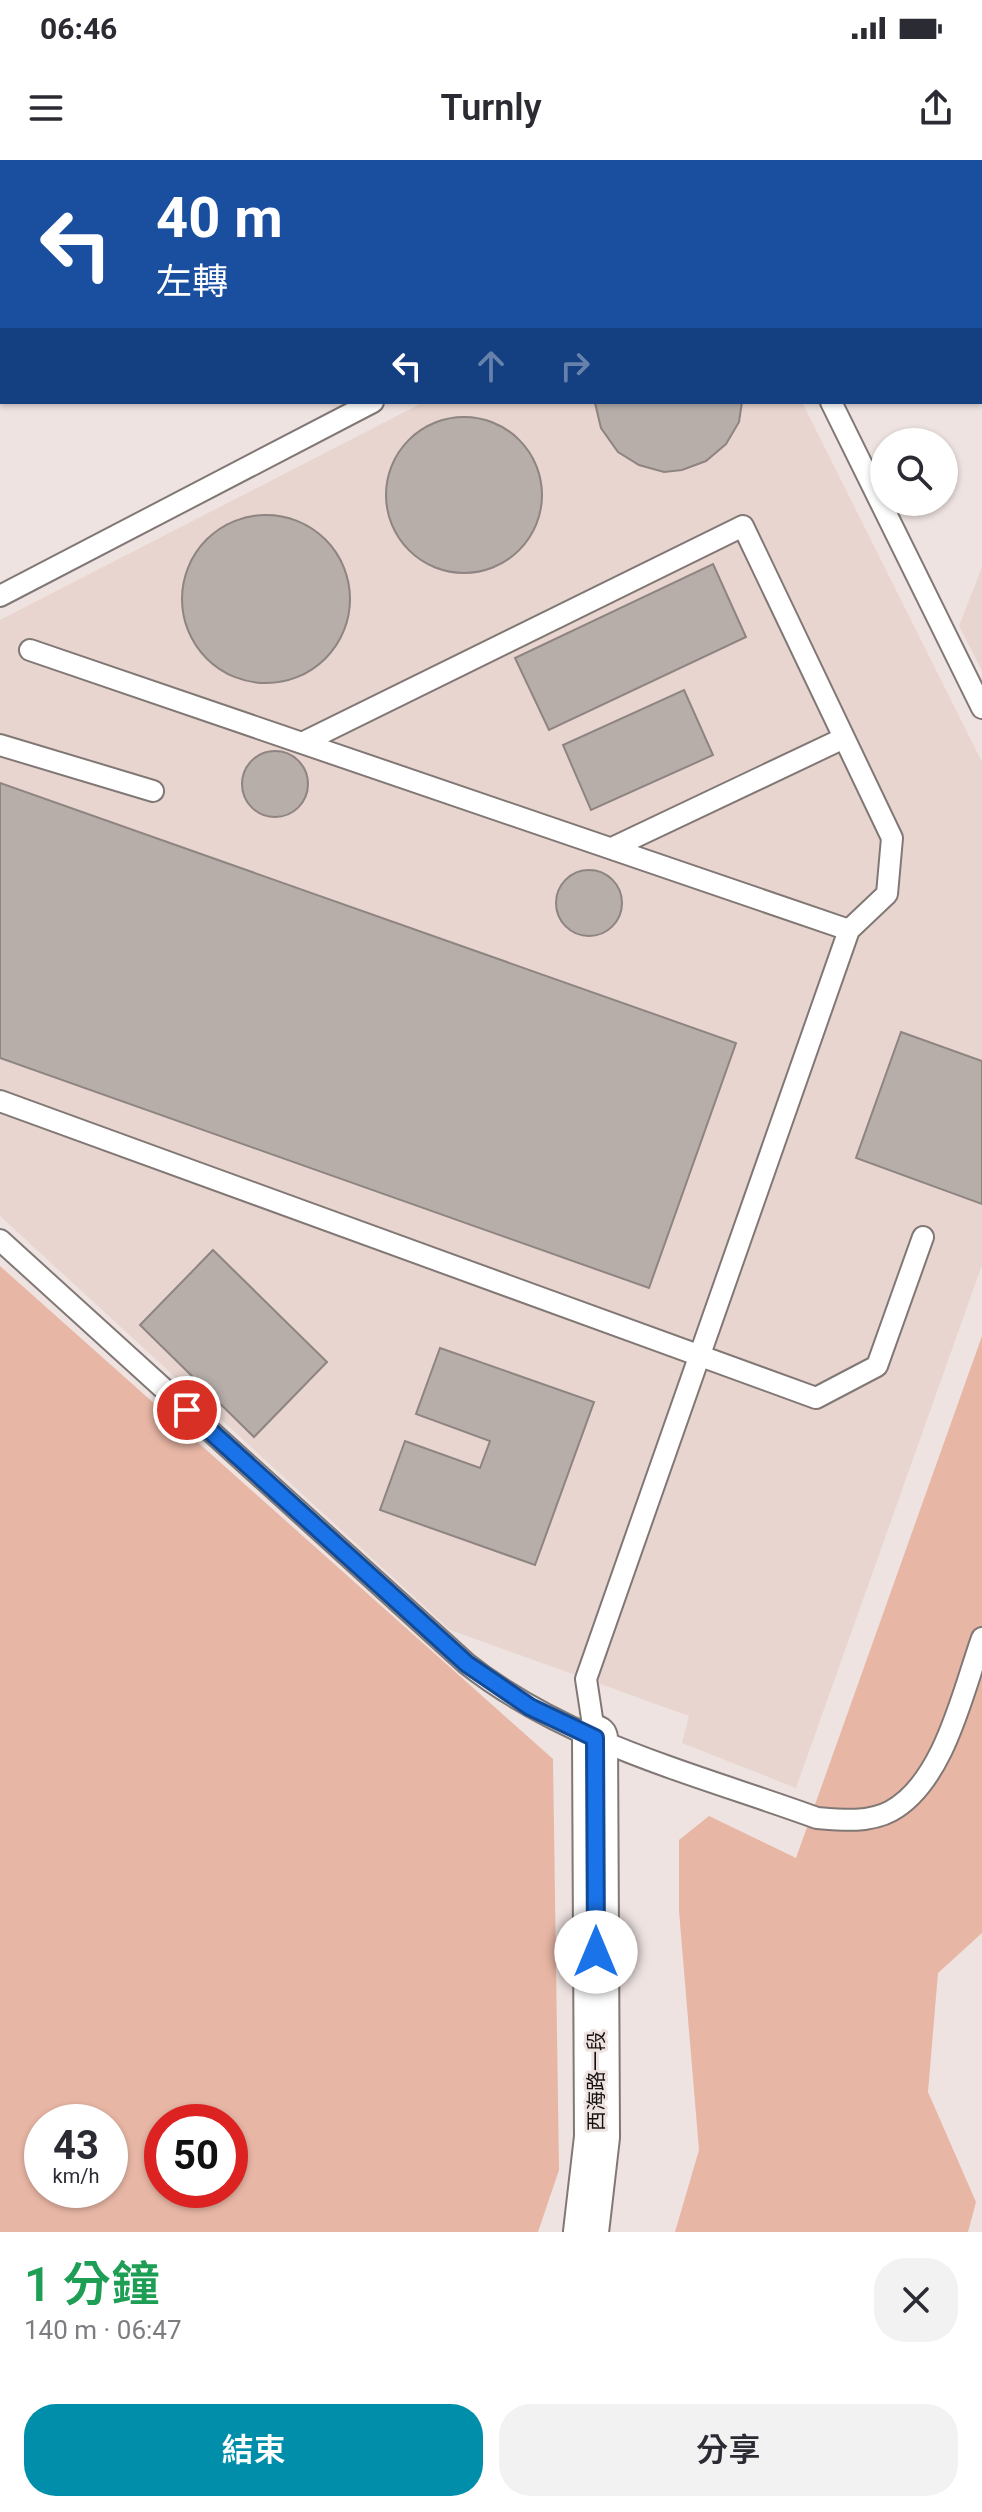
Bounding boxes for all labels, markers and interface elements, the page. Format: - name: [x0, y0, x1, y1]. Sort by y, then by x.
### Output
- text: 06:46: [40, 11, 117, 46]
- icon: menu: [24, 86, 68, 130]
- icon: share: [914, 86, 958, 130]
- text: Turnly: [440, 87, 542, 129]
- text: 40 m: [156, 185, 283, 251]
- icon: left: [24, 192, 128, 296]
- text: 左轉: [156, 261, 228, 303]
- icon: left: [385, 344, 429, 388]
- icon: ahead: [469, 344, 513, 388]
- icon: right: [553, 344, 597, 388]
- map controls: [870, 428, 958, 516]
- button: search: [870, 428, 958, 516]
- pin: [153, 1376, 221, 1444]
- icon: arrive: [165, 1388, 209, 1432]
- position arrow: [554, 1910, 638, 1994]
- street label: 西海路一段: [584, 2031, 608, 2131]
- speed limit sign: 50: [144, 2104, 248, 2208]
- text: 43: [53, 2122, 99, 2169]
- text: km/h: [53, 2164, 99, 2188]
- text: 1 分鐘: [24, 2256, 159, 2313]
- button: close: [874, 2258, 958, 2342]
- text: 140 m · 06:47: [24, 2315, 182, 2345]
- button: 結束: [24, 2404, 483, 2496]
- button: 分享: [499, 2404, 958, 2496]

